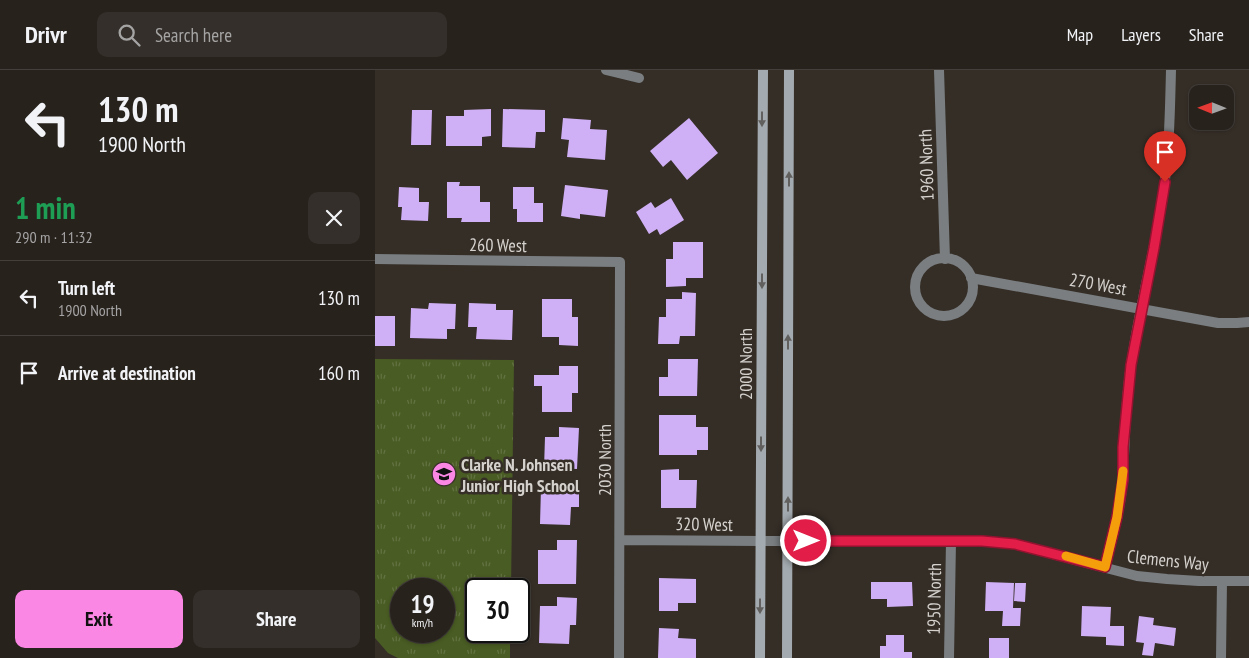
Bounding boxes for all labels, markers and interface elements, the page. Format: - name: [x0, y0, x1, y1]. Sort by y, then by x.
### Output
- search box: [97, 12, 447, 57]
- text: Drivr: [25, 19, 67, 50]
- icon: search: [115, 21, 143, 49]
- text: Search here: [155, 23, 232, 47]
- text: Map: [1067, 23, 1093, 46]
- text: Layers: [1121, 23, 1161, 46]
- text: Share: [1189, 23, 1224, 46]
- north arrow: [1189, 85, 1234, 130]
- map controls: [1189, 85, 1234, 130]
- text: 130 m: [98, 86, 179, 132]
- icon: left: [15, 90, 80, 155]
- one-way arrow: [758, 111, 766, 127]
- street label: 1960 North: [913, 129, 939, 201]
- text: 1900 North: [98, 130, 186, 158]
- pin: [1144, 131, 1186, 182]
- icon: arrive: [1151, 138, 1179, 166]
- one-way arrow: [785, 171, 793, 187]
- text: 1 min: [15, 188, 76, 227]
- button: close: [308, 192, 360, 244]
- text: 290 m · 11:32: [15, 227, 93, 247]
- street label: 260 West: [469, 233, 527, 257]
- street label: 270 West: [1068, 268, 1128, 300]
- one-way arrow: [757, 273, 765, 289]
- text: Turn left: [58, 276, 115, 300]
- icon: left: [15, 284, 43, 312]
- text: 130 m: [318, 286, 360, 310]
- text: 1900 North: [58, 300, 122, 320]
- street label: 2000 North: [734, 328, 757, 400]
- one-way arrow: [784, 334, 792, 350]
- icon: arrive: [15, 359, 43, 387]
- text: Arrive at destination: [58, 361, 196, 385]
- text: 160 m: [318, 361, 360, 385]
- street label: 2030 North: [593, 424, 616, 496]
- one-way arrow: [757, 436, 765, 452]
- place label: Clarke N. Johnsen Junior High School: [460, 453, 580, 497]
- school or university icon: Clarke N. Johnsen Junior High School: [431, 461, 457, 487]
- one-way arrow: [784, 496, 792, 512]
- street label: 320 West: [675, 512, 733, 536]
- position arrow: [779, 514, 831, 566]
- street label: Clemens Way: [1126, 544, 1210, 576]
- street label: 1950 North: [922, 563, 946, 635]
- speed limit sign: 30: [465, 578, 530, 643]
- text: 19: [411, 588, 434, 620]
- button: Exit: [15, 590, 183, 648]
- button: Share: [193, 590, 360, 648]
- one-way arrow: [756, 598, 764, 614]
- text: km/h: [412, 615, 433, 630]

